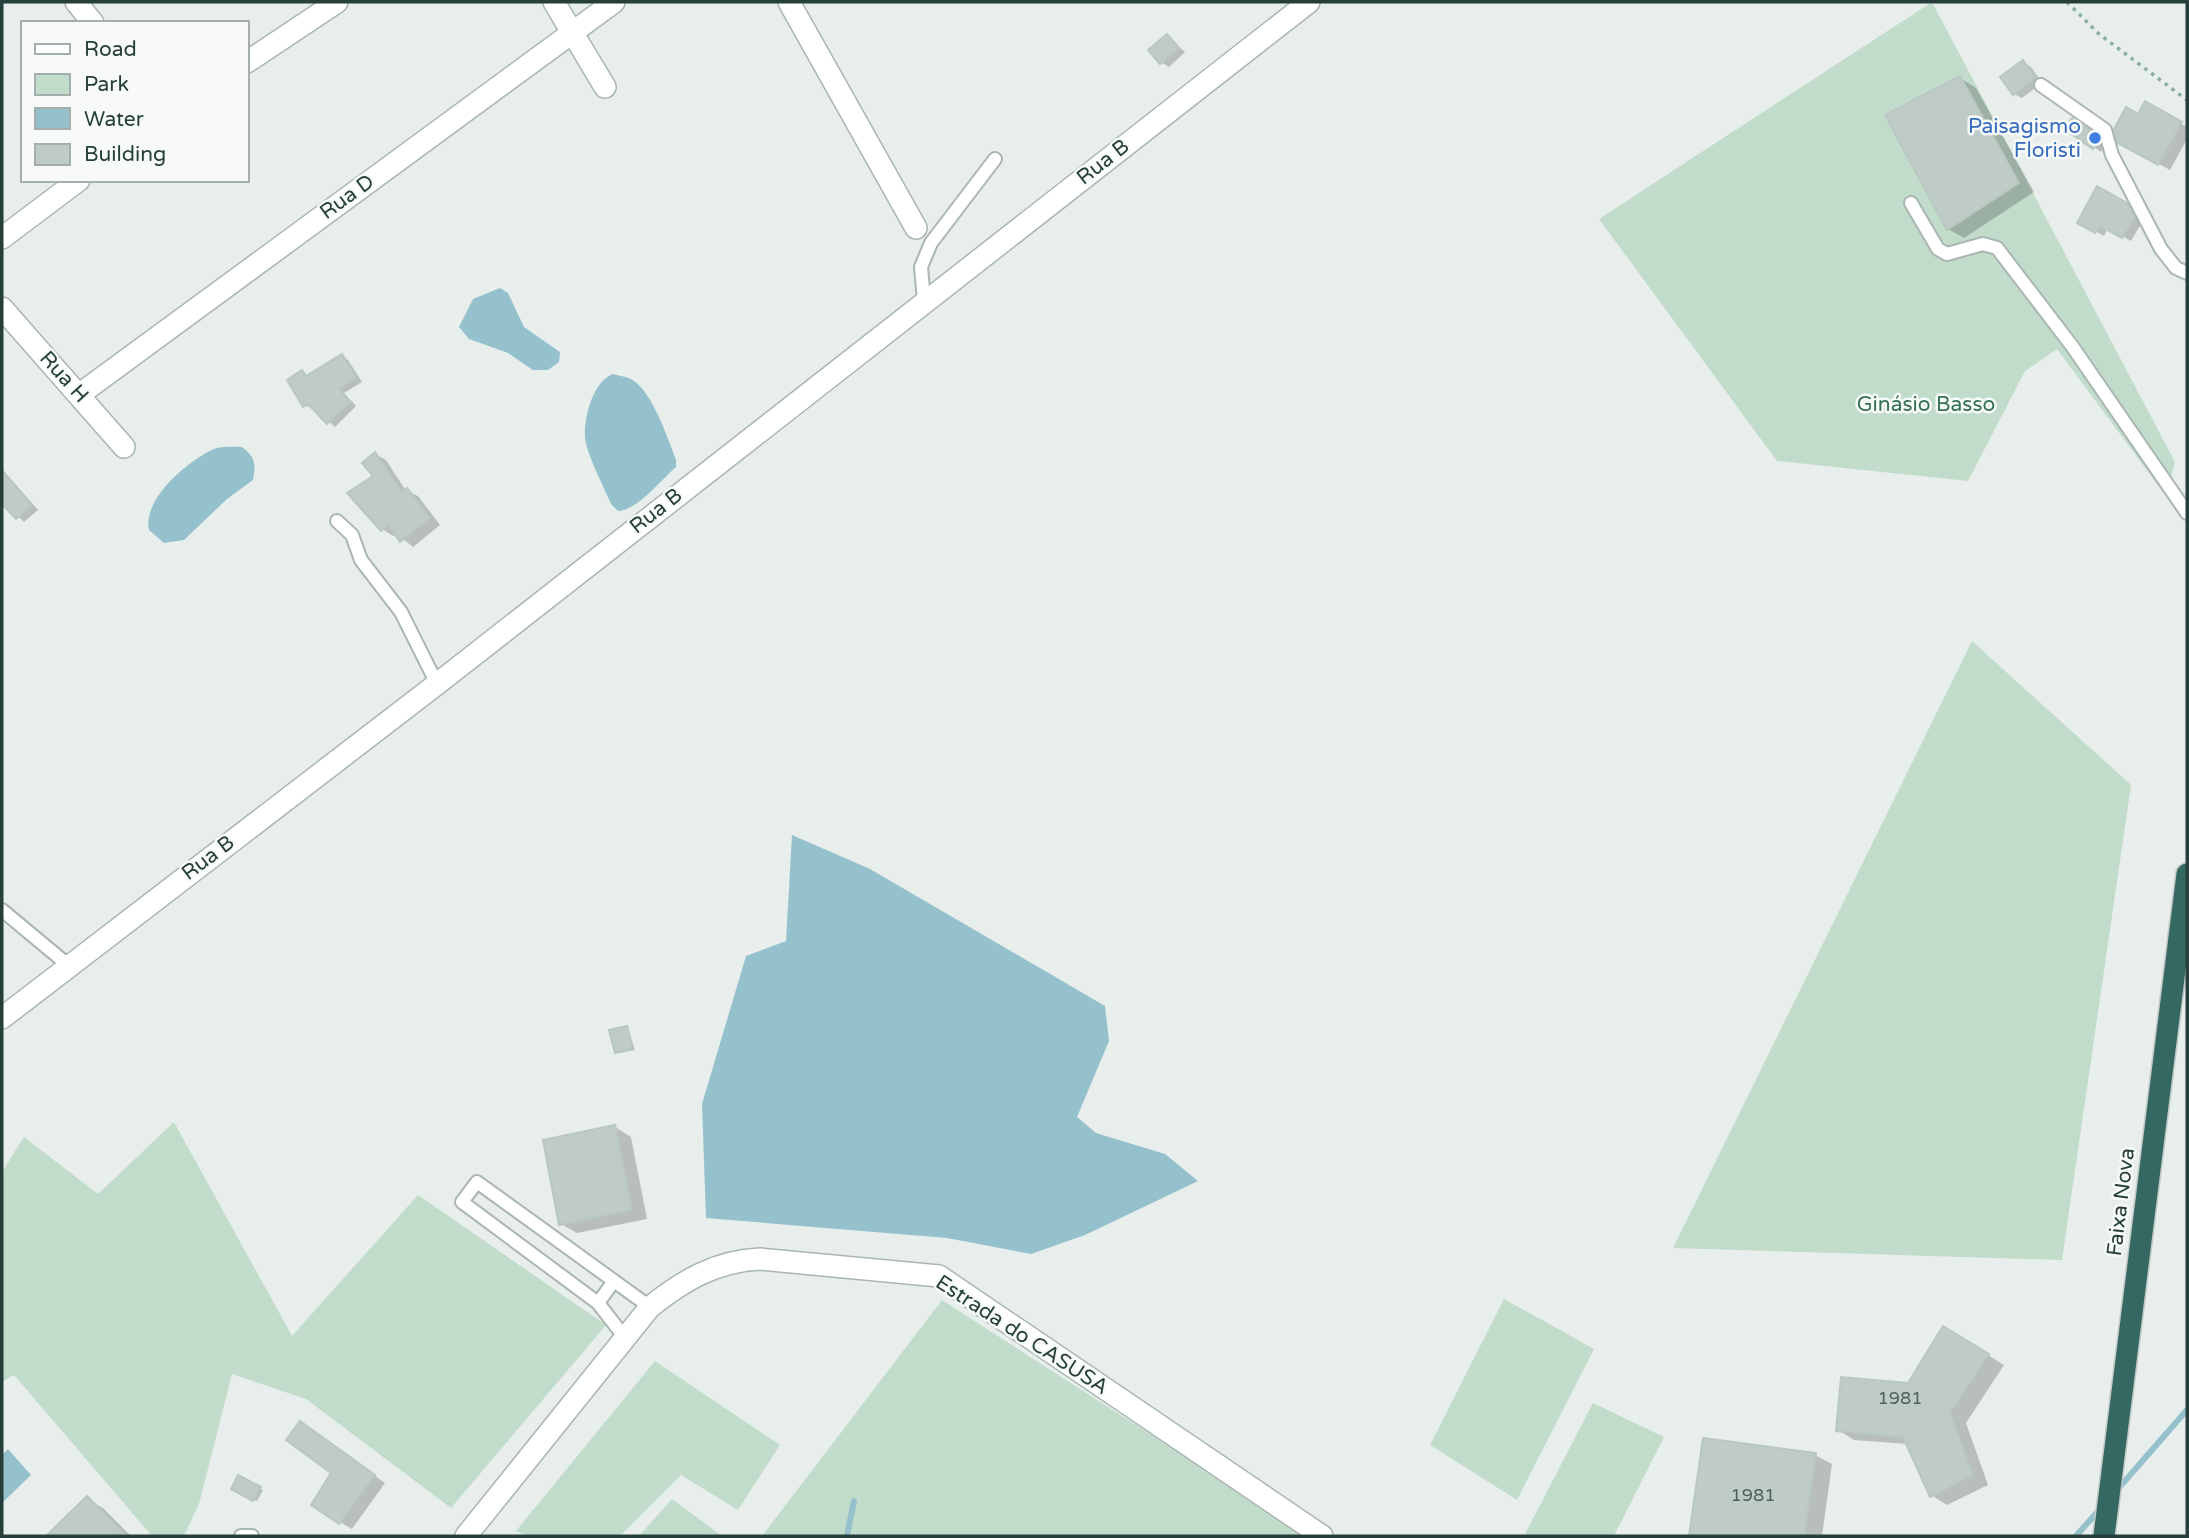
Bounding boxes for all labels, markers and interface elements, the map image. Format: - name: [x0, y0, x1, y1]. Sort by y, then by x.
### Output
- legend: [21, 21, 248, 182]
- text: Road: [84, 37, 137, 62]
- text: Park: [84, 72, 129, 97]
- text: Water: [84, 107, 144, 132]
- place label: Paisagismo Floristi: [1968, 114, 2081, 163]
- marker: Paisagismo Floristi: [2087, 130, 2103, 146]
- street label: Rua B: [1072, 134, 1134, 190]
- text: Building: [84, 142, 166, 167]
- street label: Rua D: [315, 169, 379, 225]
- street label: Rua H: [34, 346, 94, 408]
- park label: Ginásio Basso: [1857, 392, 1995, 417]
- street label: Rua B: [625, 483, 687, 539]
- street label: Rua B: [177, 830, 239, 886]
- street label: Faixa Nova: [2102, 1146, 2140, 1258]
- street label: Estrada do CASUSA: [931, 1270, 1113, 1400]
- house number: 1981: [1877, 1387, 1923, 1409]
- house number: 1981: [1730, 1484, 1776, 1506]

